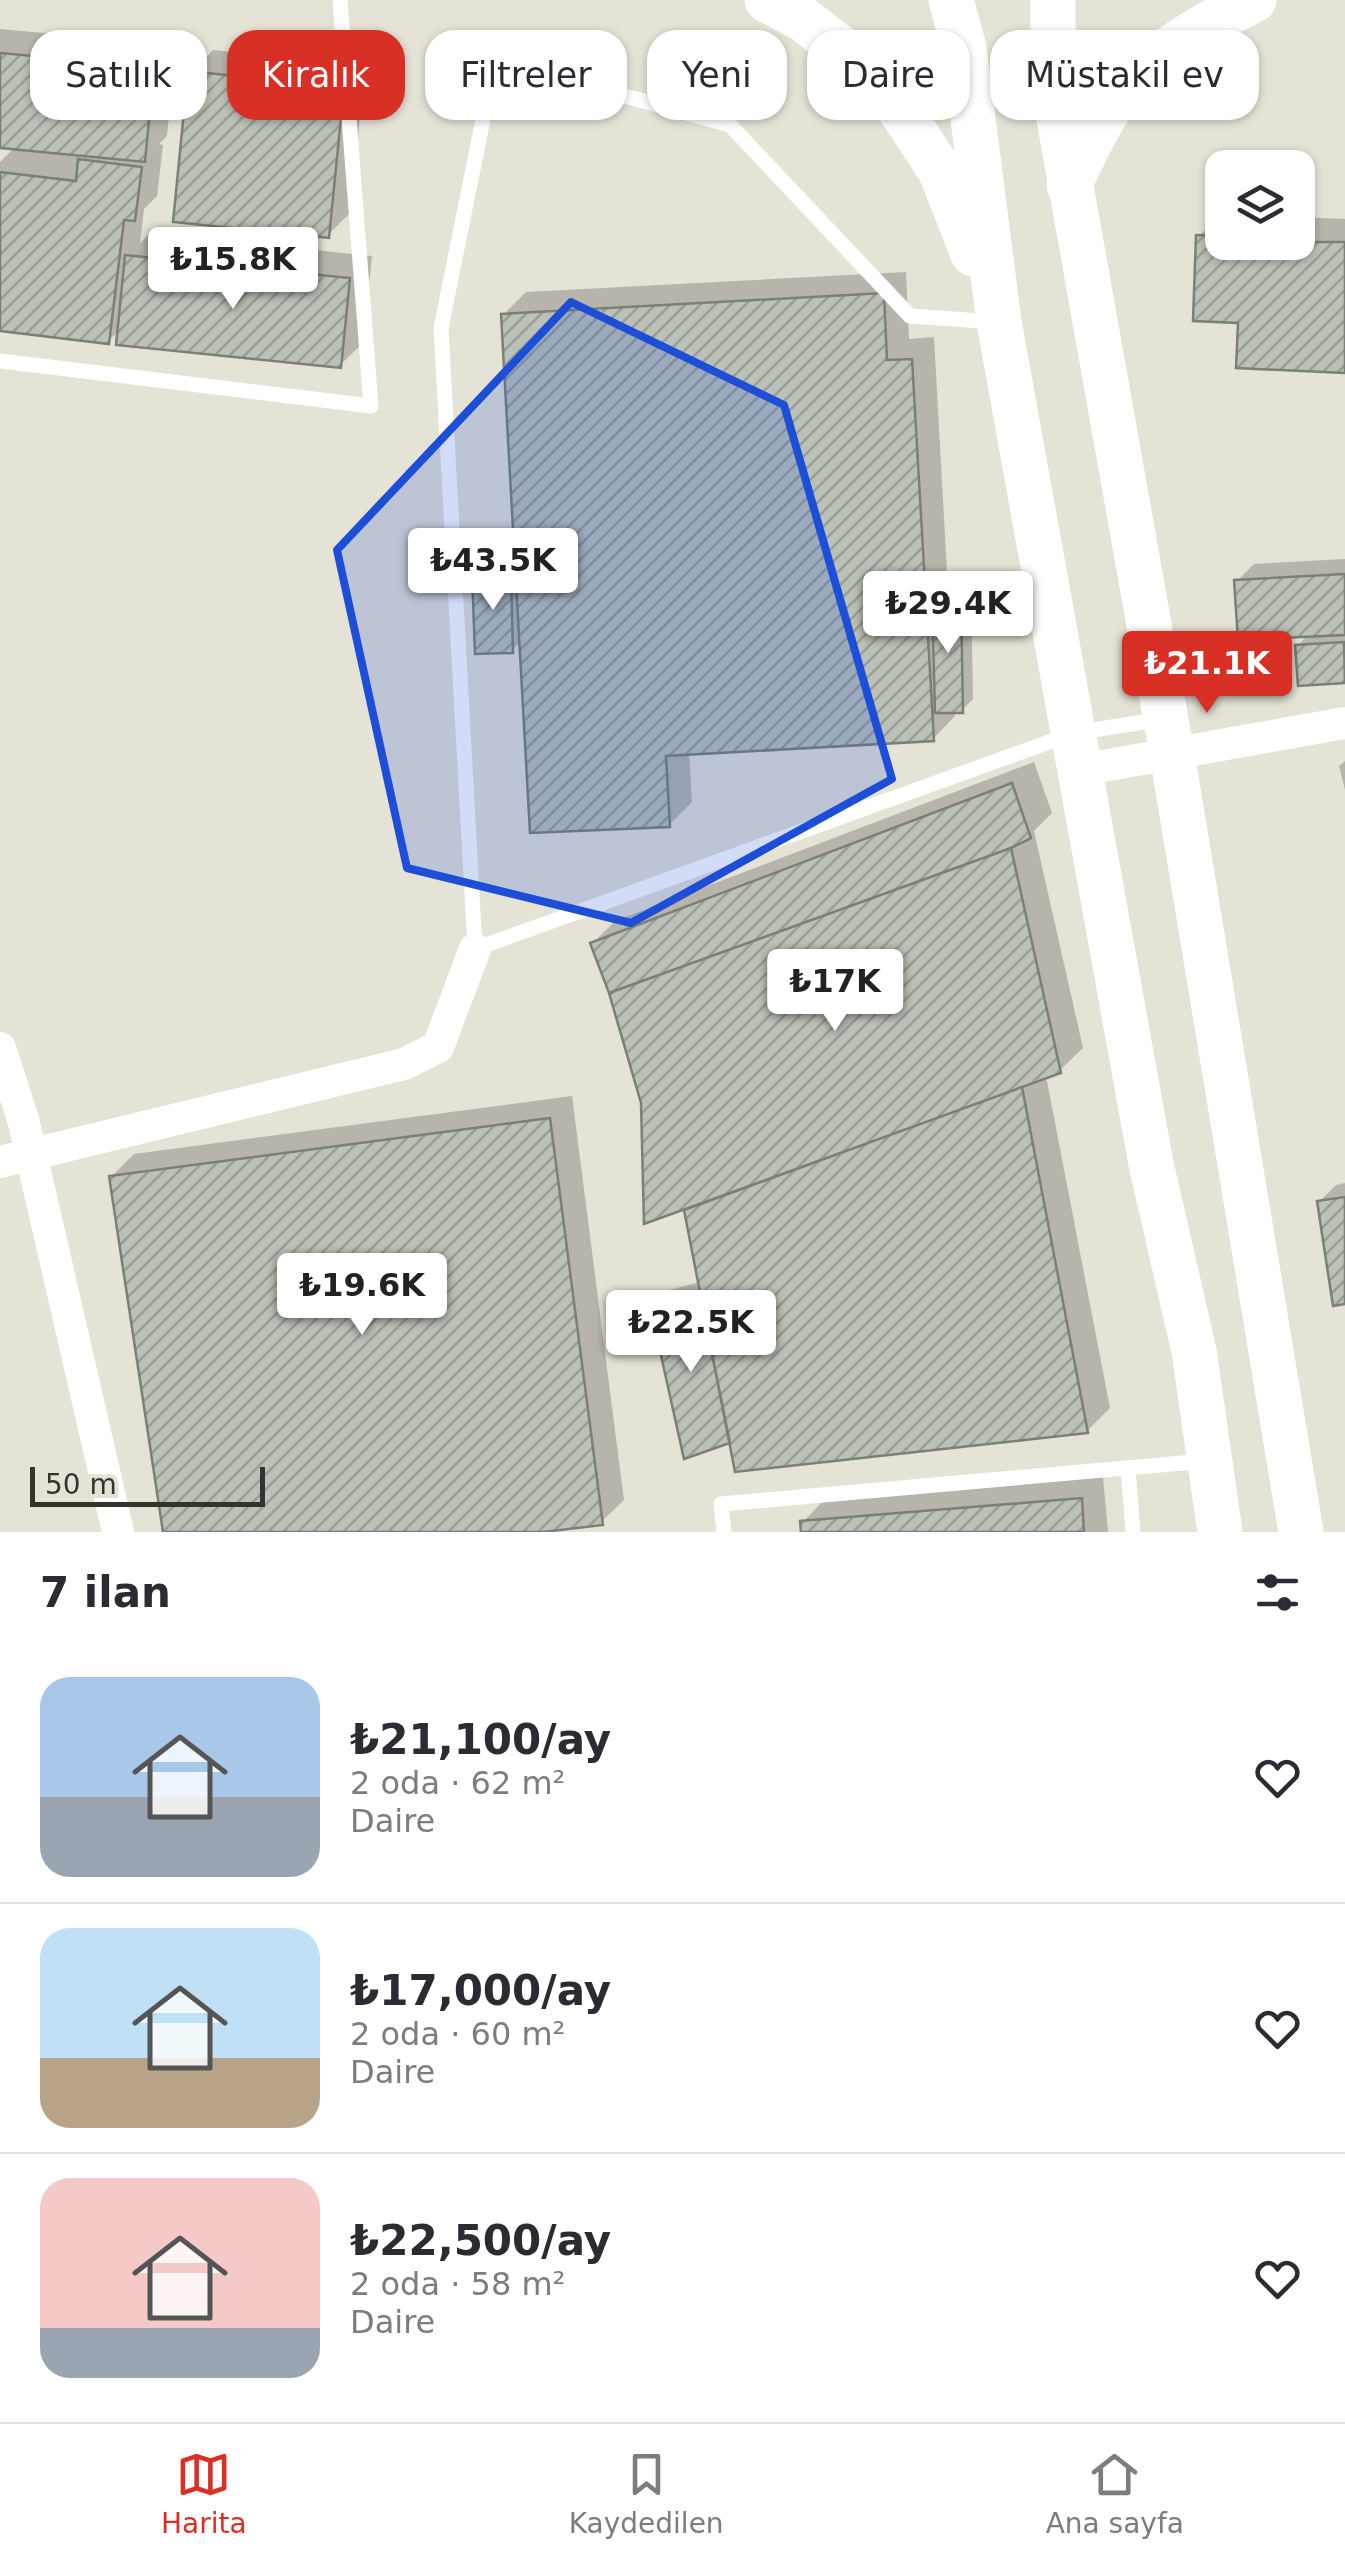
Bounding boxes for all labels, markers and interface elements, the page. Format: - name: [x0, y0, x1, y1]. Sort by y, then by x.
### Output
- chip: Satılık: [30, 30, 207, 120]
- chip: Kiralık: [227, 30, 405, 120]
- chip: Filtreler: [425, 30, 627, 120]
- chip: Yeni: [647, 30, 787, 120]
- chip: Daire: [807, 30, 970, 120]
- chip: Müstakil ev: [990, 30, 1259, 120]
- map controls: [1205, 150, 1315, 260]
- button: layers: [1205, 150, 1315, 260]
- pin: ₺15.8K: [152, 227, 314, 312]
- text: ₺15.8K: [170, 240, 296, 278]
- pin: ₺43.5K: [412, 528, 574, 613]
- text: ₺43.5K: [430, 541, 556, 579]
- pin: ₺29.4K: [867, 571, 1029, 656]
- text: ₺29.4K: [885, 584, 1011, 622]
- pin: ₺21.1K: [1126, 631, 1288, 716]
- text: ₺21.1K: [1144, 644, 1270, 682]
- pin: ₺17K: [776, 949, 894, 1034]
- text: ₺17K: [789, 962, 881, 1000]
- pin: ₺19.6K: [281, 1253, 443, 1338]
- text: ₺19.6K: [299, 1266, 425, 1304]
- pin: ₺22.5K: [610, 1290, 772, 1375]
- text: ₺22.5K: [628, 1303, 754, 1341]
- scale bar: [30, 1462, 265, 1506]
- text: 50 m: [45, 1468, 117, 1501]
- icon: filters: [1250, 1565, 1305, 1620]
- text: 7 ilan: [40, 1568, 171, 1617]
- text: ₺21,100/ay: [350, 1715, 611, 1764]
- icon: home: [120, 1717, 240, 1837]
- icon: heart: [1250, 1750, 1305, 1805]
- text: 2 oda · 62 m²: [350, 1764, 565, 1802]
- text: Daire: [350, 1802, 435, 1840]
- text: ₺17,000/ay: [350, 1966, 611, 2015]
- icon: home: [120, 1968, 240, 2088]
- icon: heart: [1250, 2001, 1305, 2056]
- text: 2 oda · 60 m²: [350, 2015, 565, 2053]
- text: Daire: [350, 2053, 435, 2091]
- text: ₺22,500/ay: [350, 2216, 611, 2265]
- icon: home: [120, 2218, 240, 2338]
- icon: heart: [1250, 2251, 1305, 2306]
- text: 2 oda · 58 m²: [350, 2265, 565, 2303]
- text: Daire: [350, 2303, 435, 2341]
- tab: Harita: [161, 2447, 247, 2540]
- tab: Kaydedilen: [569, 2447, 724, 2540]
- tab: Ana sayfa: [1046, 2447, 1184, 2540]

